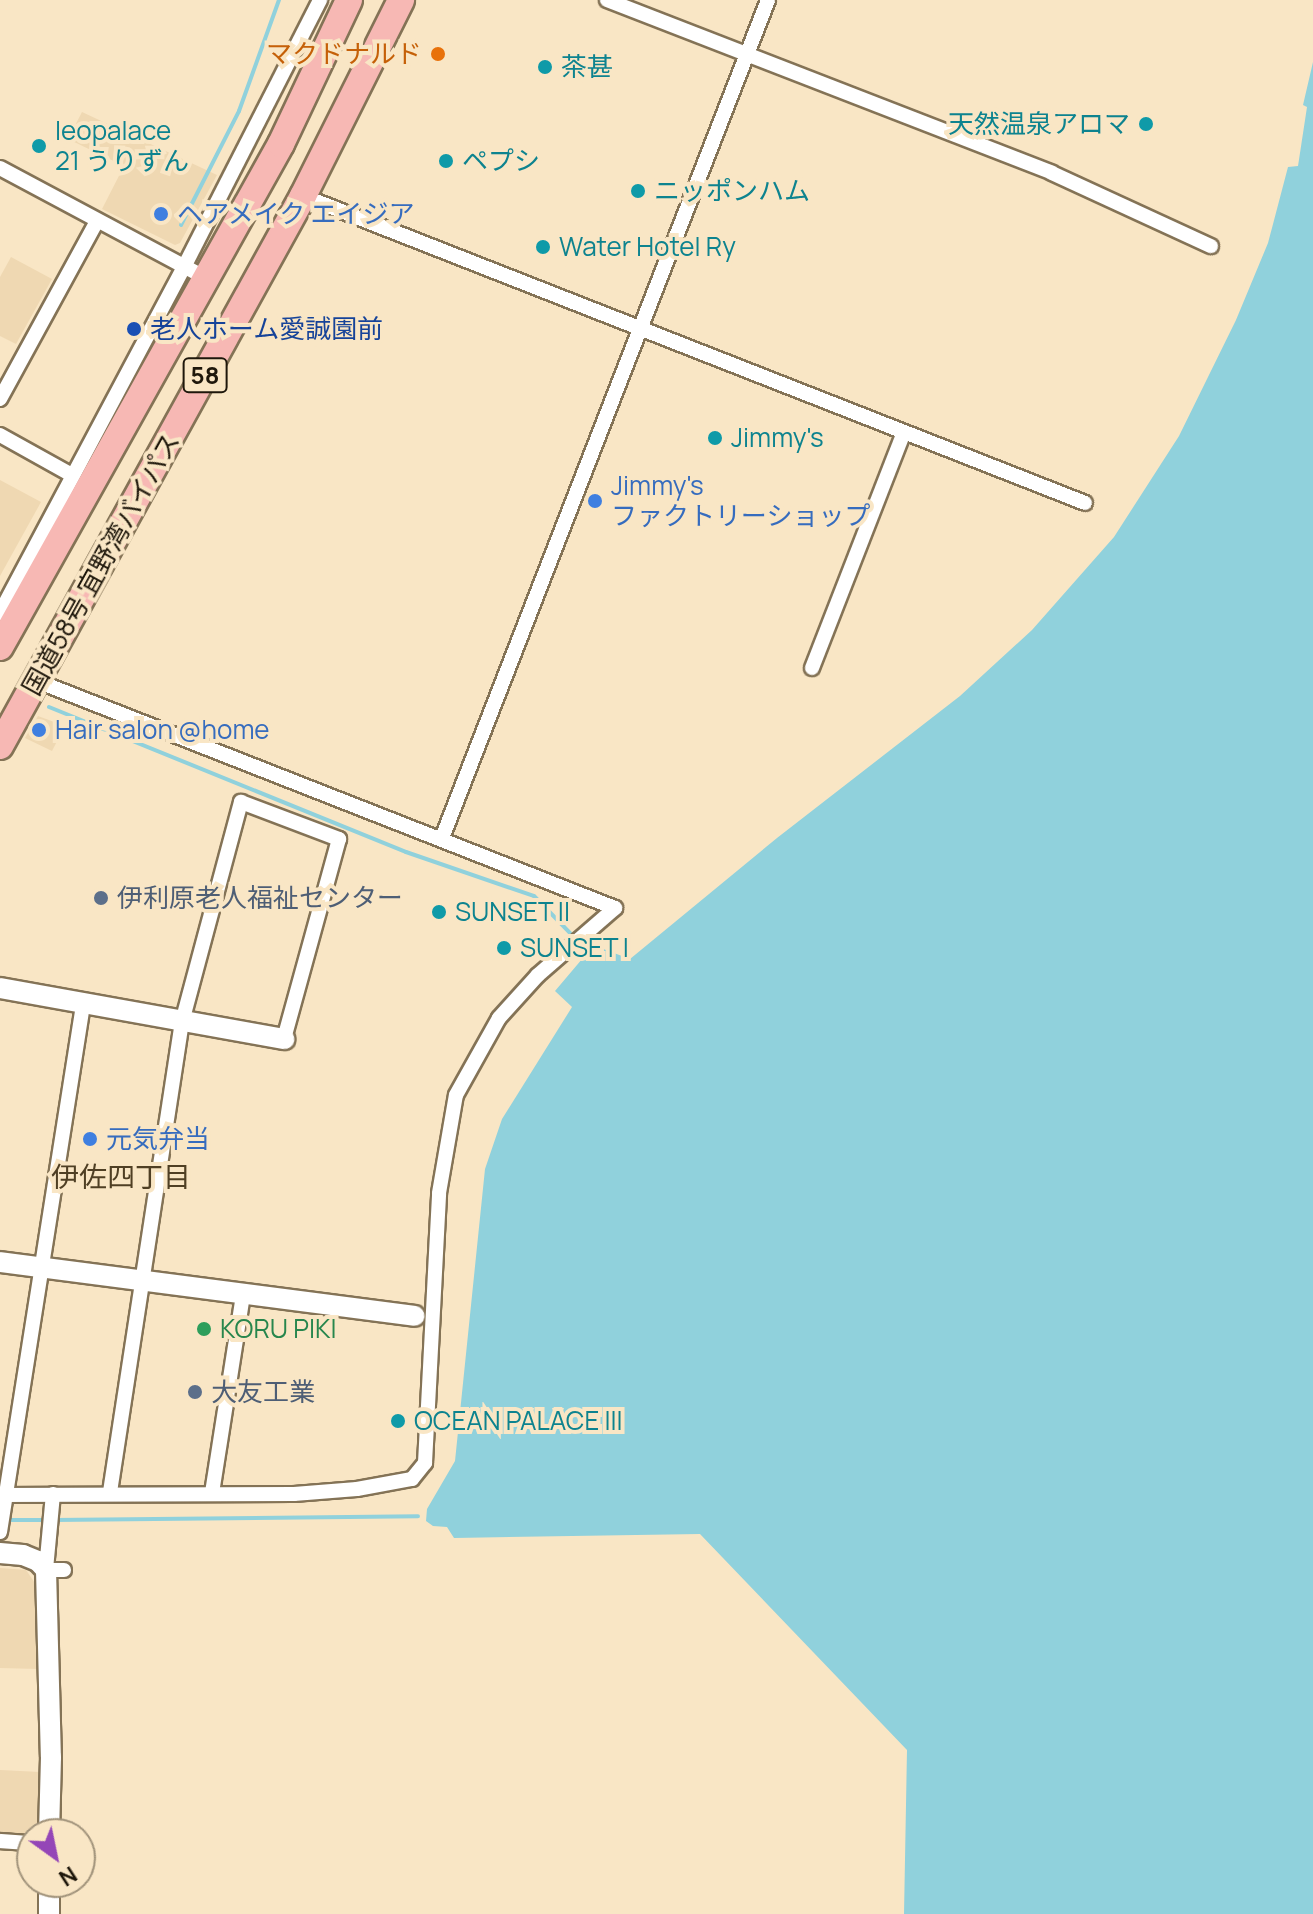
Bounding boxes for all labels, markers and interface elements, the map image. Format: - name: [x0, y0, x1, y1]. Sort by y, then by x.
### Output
- place label: マクドナルド: [266, 38, 422, 70]
- marker: マクドナルド: [429, 45, 447, 63]
- place label: 茶甚: [561, 51, 613, 83]
- marker: 茶甚: [536, 58, 554, 76]
- place label: 天然温泉アロマ: [948, 108, 1130, 140]
- place label: leopalace 21 うりずん: [55, 115, 189, 176]
- marker: 天然温泉アロマ: [1137, 115, 1155, 133]
- marker: leopalace 21 うりずん: [30, 137, 48, 155]
- place label: ペプシ: [462, 145, 540, 177]
- marker: ペプシ: [437, 152, 455, 170]
- place label: ニッポンハム: [654, 175, 810, 207]
- marker: ニッポンハム: [629, 182, 647, 200]
- place label: ヘアメイク エイジア: [177, 198, 416, 230]
- marker: ヘアメイク エイジア: [152, 205, 170, 223]
- place label: Water Hotel Ry: [559, 231, 736, 263]
- marker: Water Hotel Ry: [534, 238, 552, 256]
- place label: 老人ホーム愛誠園前: [150, 313, 384, 345]
- marker: 老人ホーム愛誠園前: [125, 320, 143, 338]
- road number: 58: [181, 355, 229, 395]
- place label: Jimmy's: [731, 422, 824, 454]
- street label: 国道58号 宜野湾バイパス: [16, 427, 186, 701]
- marker: Jimmy's: [706, 429, 724, 447]
- place label: Jimmy's ファクトリーショップ: [611, 470, 871, 532]
- marker: Jimmy's ファクトリーショップ: [586, 492, 604, 510]
- place label: Hair salon @home: [55, 714, 270, 746]
- marker: Hair salon @home: [30, 721, 48, 739]
- place label: 伊利原老人福祉センター: [117, 882, 403, 914]
- marker: 伊利原老人福祉センター: [92, 889, 110, 907]
- place label: SUNSET II: [455, 896, 571, 928]
- marker: SUNSET II: [430, 903, 448, 921]
- place label: SUNSET I: [520, 932, 630, 964]
- marker: SUNSET I: [495, 939, 513, 957]
- place label: 元気弁当: [106, 1123, 210, 1155]
- marker: 元気弁当: [81, 1130, 99, 1148]
- district label: 伊佐四丁目: [51, 1159, 191, 1193]
- place label: KORU PIKI: [220, 1313, 336, 1345]
- marker: KORU PIKI: [195, 1320, 213, 1338]
- place label: 大友工業: [211, 1376, 315, 1408]
- marker: 大友工業: [186, 1383, 204, 1401]
- place label: OCEAN PALACE III: [414, 1405, 623, 1437]
- marker: OCEAN PALACE III: [389, 1412, 407, 1430]
- north arrow: [16, 1818, 96, 1898]
- text: N: [53, 1860, 83, 1893]

